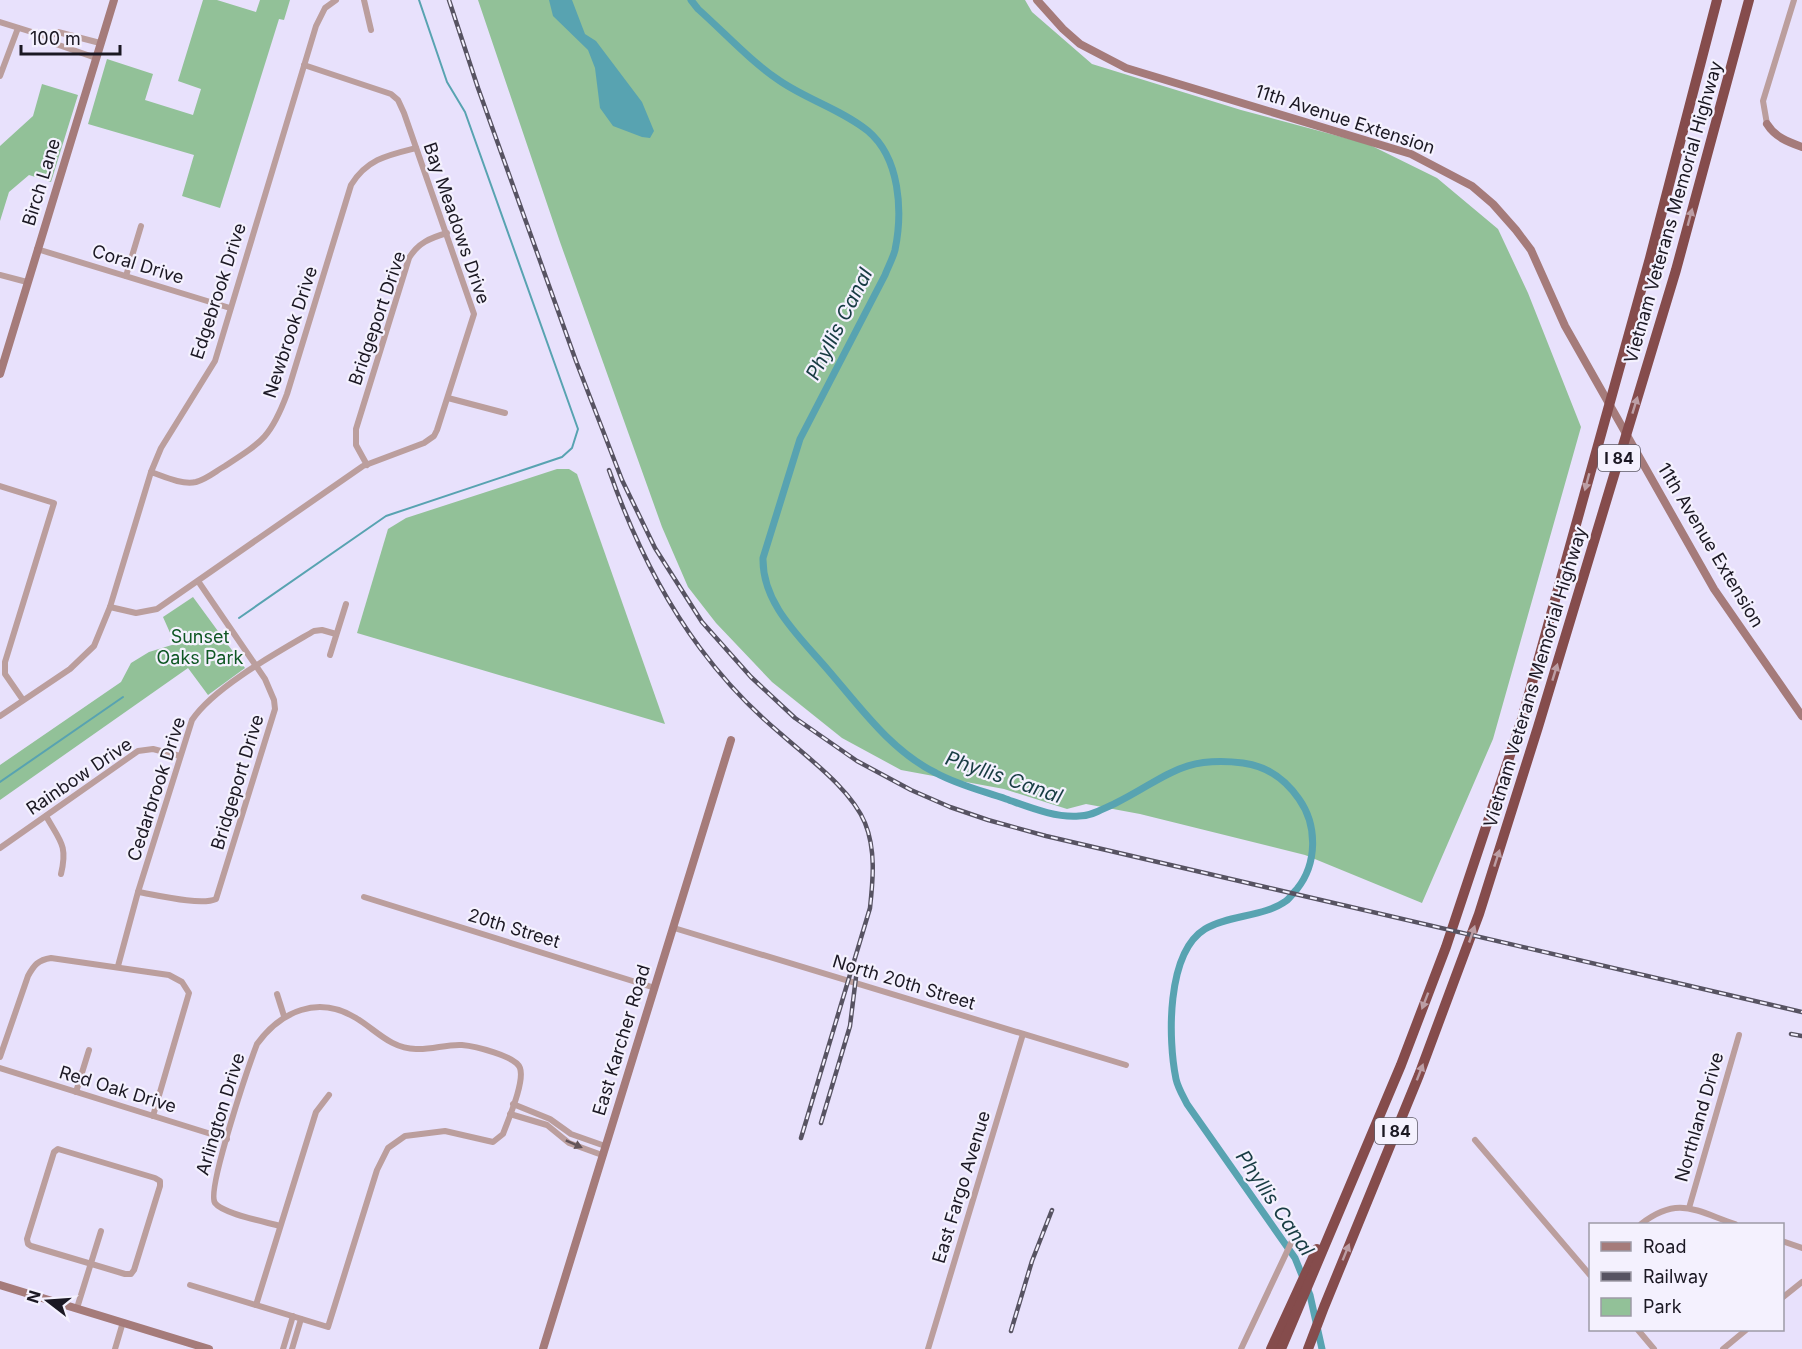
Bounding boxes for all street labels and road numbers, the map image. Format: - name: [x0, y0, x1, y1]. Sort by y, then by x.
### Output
- street label: Vietnam Veterans Memorial Highway: [1620, 58, 1726, 366]
- street label: 11th Avenue Extension: [1252, 80, 1438, 158]
- street label: Birch Lane: [18, 136, 64, 228]
- street label: Bay Meadows Drive: [420, 140, 494, 306]
- street label: Edgebrook Drive: [186, 220, 250, 362]
- street label: Coral Drive: [90, 240, 186, 288]
- street label: Bridgeport Drive: [344, 248, 410, 388]
- street label: Newbrook Drive: [259, 264, 321, 400]
- road number: I 84: [1598, 445, 1640, 471]
- street label: 11th Avenue Extension: [1654, 459, 1768, 631]
- street label: Vietnam Veterans Memorial Highway: [1479, 524, 1591, 830]
- street label: Bridgeport Drive: [206, 712, 268, 852]
- street label: Cedarbrook Drive: [123, 714, 189, 864]
- street label: Rainbow Drive: [22, 733, 136, 819]
- street label: 20th Street: [466, 904, 563, 952]
- street label: North 20th Street: [830, 950, 978, 1014]
- street label: East Karcher Road: [588, 962, 654, 1118]
- street label: Arlington Drive: [191, 1050, 249, 1178]
- street label: Northland Drive: [1670, 1050, 1728, 1184]
- street label: Red Oak Drive: [57, 1061, 179, 1117]
- street label: East Fargo Avenue: [928, 1108, 994, 1266]
- road number: I 84: [1375, 1118, 1417, 1144]

